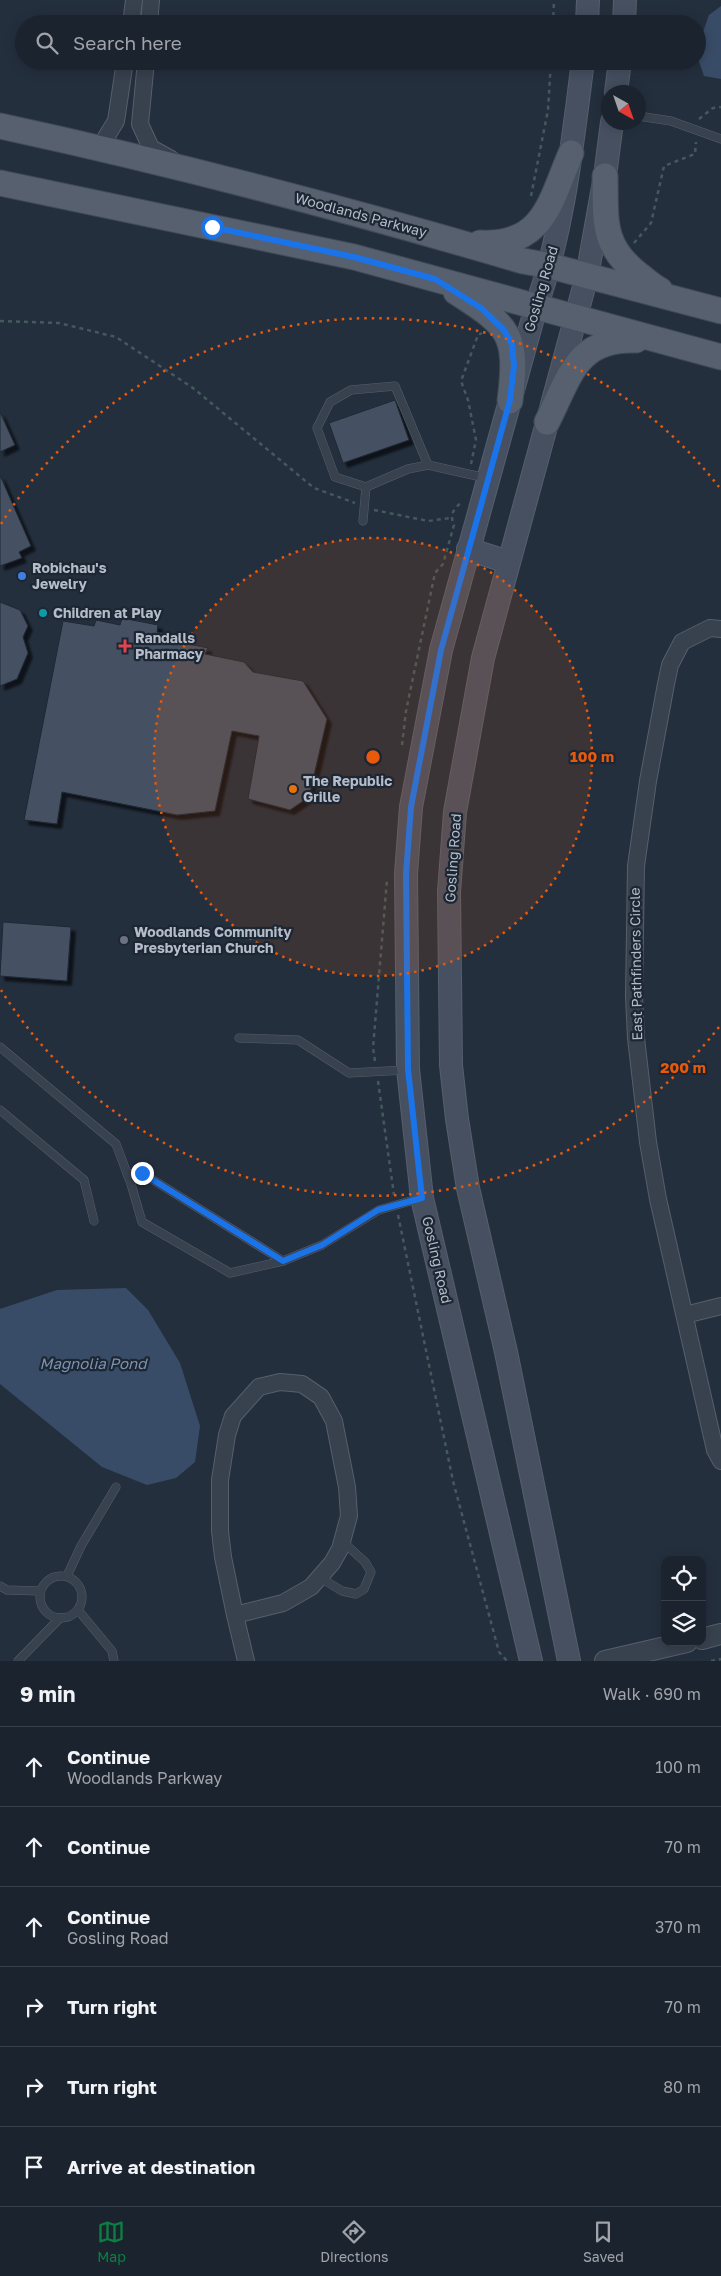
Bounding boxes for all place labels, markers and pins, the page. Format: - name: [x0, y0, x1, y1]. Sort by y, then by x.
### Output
- place label: Robichau's Jewelry: [32, 559, 107, 592]
- marker: Robichau's Jewelry: [16, 570, 28, 582]
- place label: Children at Play: [53, 604, 162, 621]
- marker: Children at Play: [37, 607, 49, 619]
- place label: Randalls Pharmacy: [135, 629, 204, 662]
- marker: Randalls Pharmacy: [119, 640, 131, 652]
- centre of rings: [364, 748, 382, 766]
- place label: The Republic Grille: [303, 772, 392, 805]
- marker: The Republic Grille: [287, 783, 299, 795]
- place label: Woodlands Community Presbyterian Church: [134, 923, 292, 956]
- marker: Woodlands Community Presbyterian Church: [118, 934, 130, 946]

